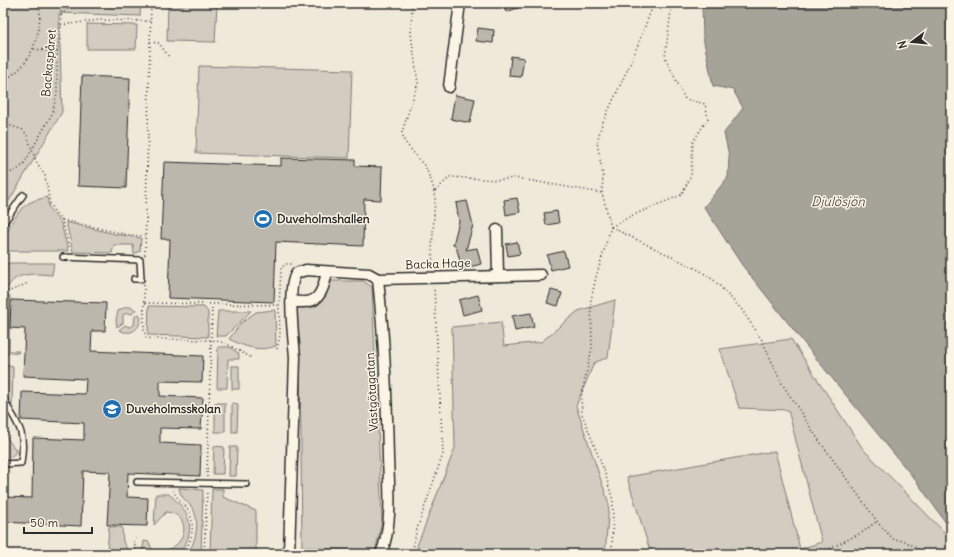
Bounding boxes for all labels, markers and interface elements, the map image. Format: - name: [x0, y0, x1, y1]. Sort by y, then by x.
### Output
- north arrow: [892, 22, 932, 62]
- street label: Backaspåret: [38, 29, 59, 97]
- text: N: [895, 39, 910, 50]
- water label: Djulösjön: [811, 193, 865, 210]
- sports icon: Duveholmshallen: [252, 208, 274, 230]
- place label: Duveholmshallen: [277, 211, 370, 226]
- street label: Backa Hage: [405, 255, 471, 272]
- street label: Västgötagatan: [362, 352, 381, 432]
- school or university icon: Duveholmsskolan: [101, 398, 123, 420]
- place label: Duveholmsskolan: [126, 401, 221, 416]
- scale bar: [24, 509, 92, 535]
- text: 50 m: [30, 515, 59, 530]

